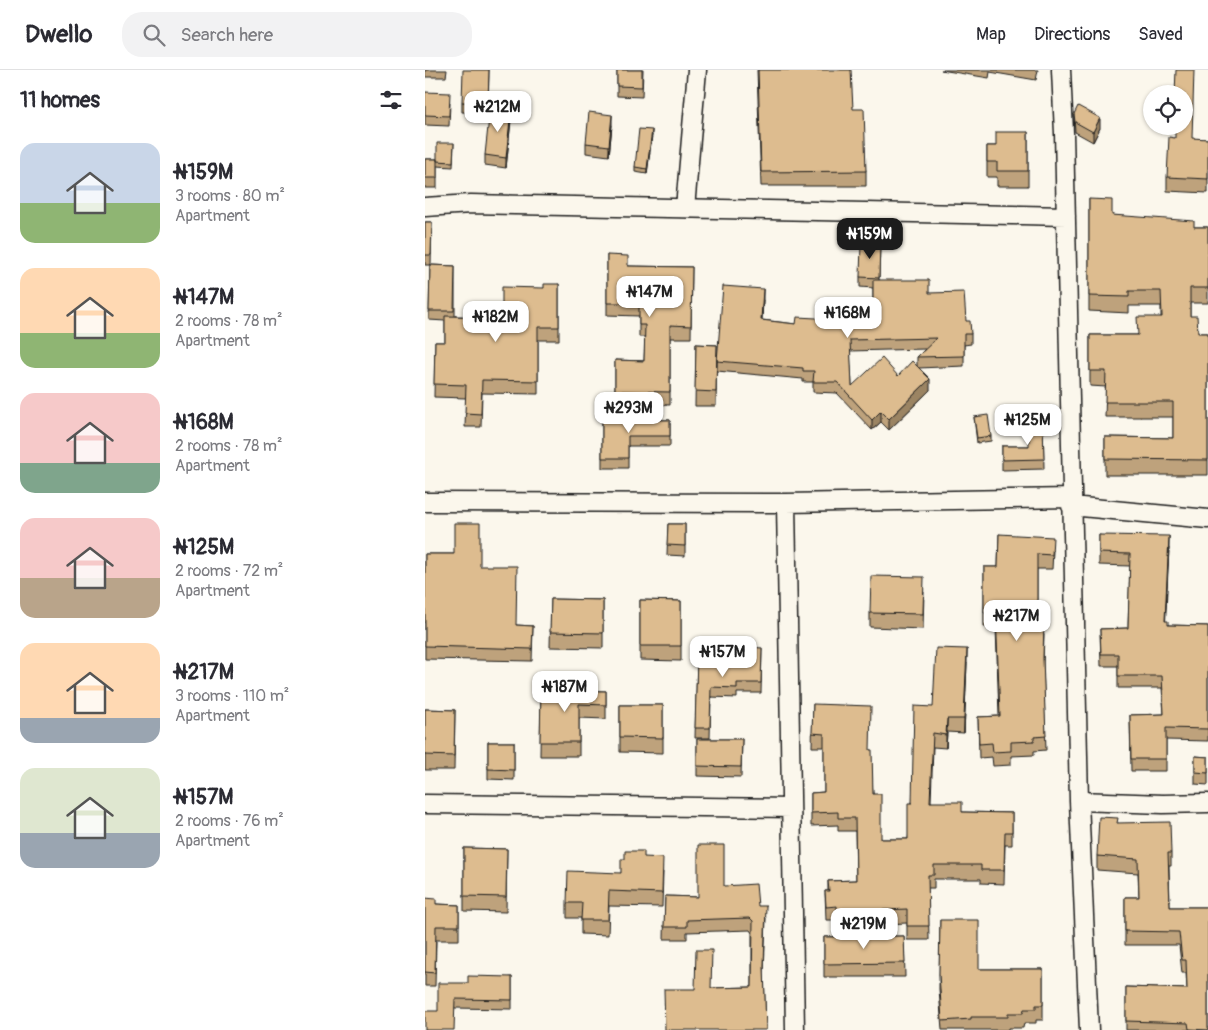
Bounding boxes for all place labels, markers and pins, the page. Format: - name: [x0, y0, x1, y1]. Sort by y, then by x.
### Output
- pin: ₦212M: [463, 90, 533, 133]
- pin: ₦159M: [835, 218, 905, 260]
- pin: ₦147M: [615, 276, 685, 318]
- pin: ₦168M: [813, 296, 883, 339]
- pin: ₦182M: [461, 300, 531, 343]
- pin: ₦293M: [594, 392, 664, 434]
- pin: ₦125M: [993, 404, 1063, 446]
- pin: ₦217M: [982, 600, 1052, 642]
- pin: ₦157M: [688, 636, 758, 678]
- pin: ₦187M: [530, 670, 600, 713]
- pin: ₦219M: [829, 908, 899, 950]

